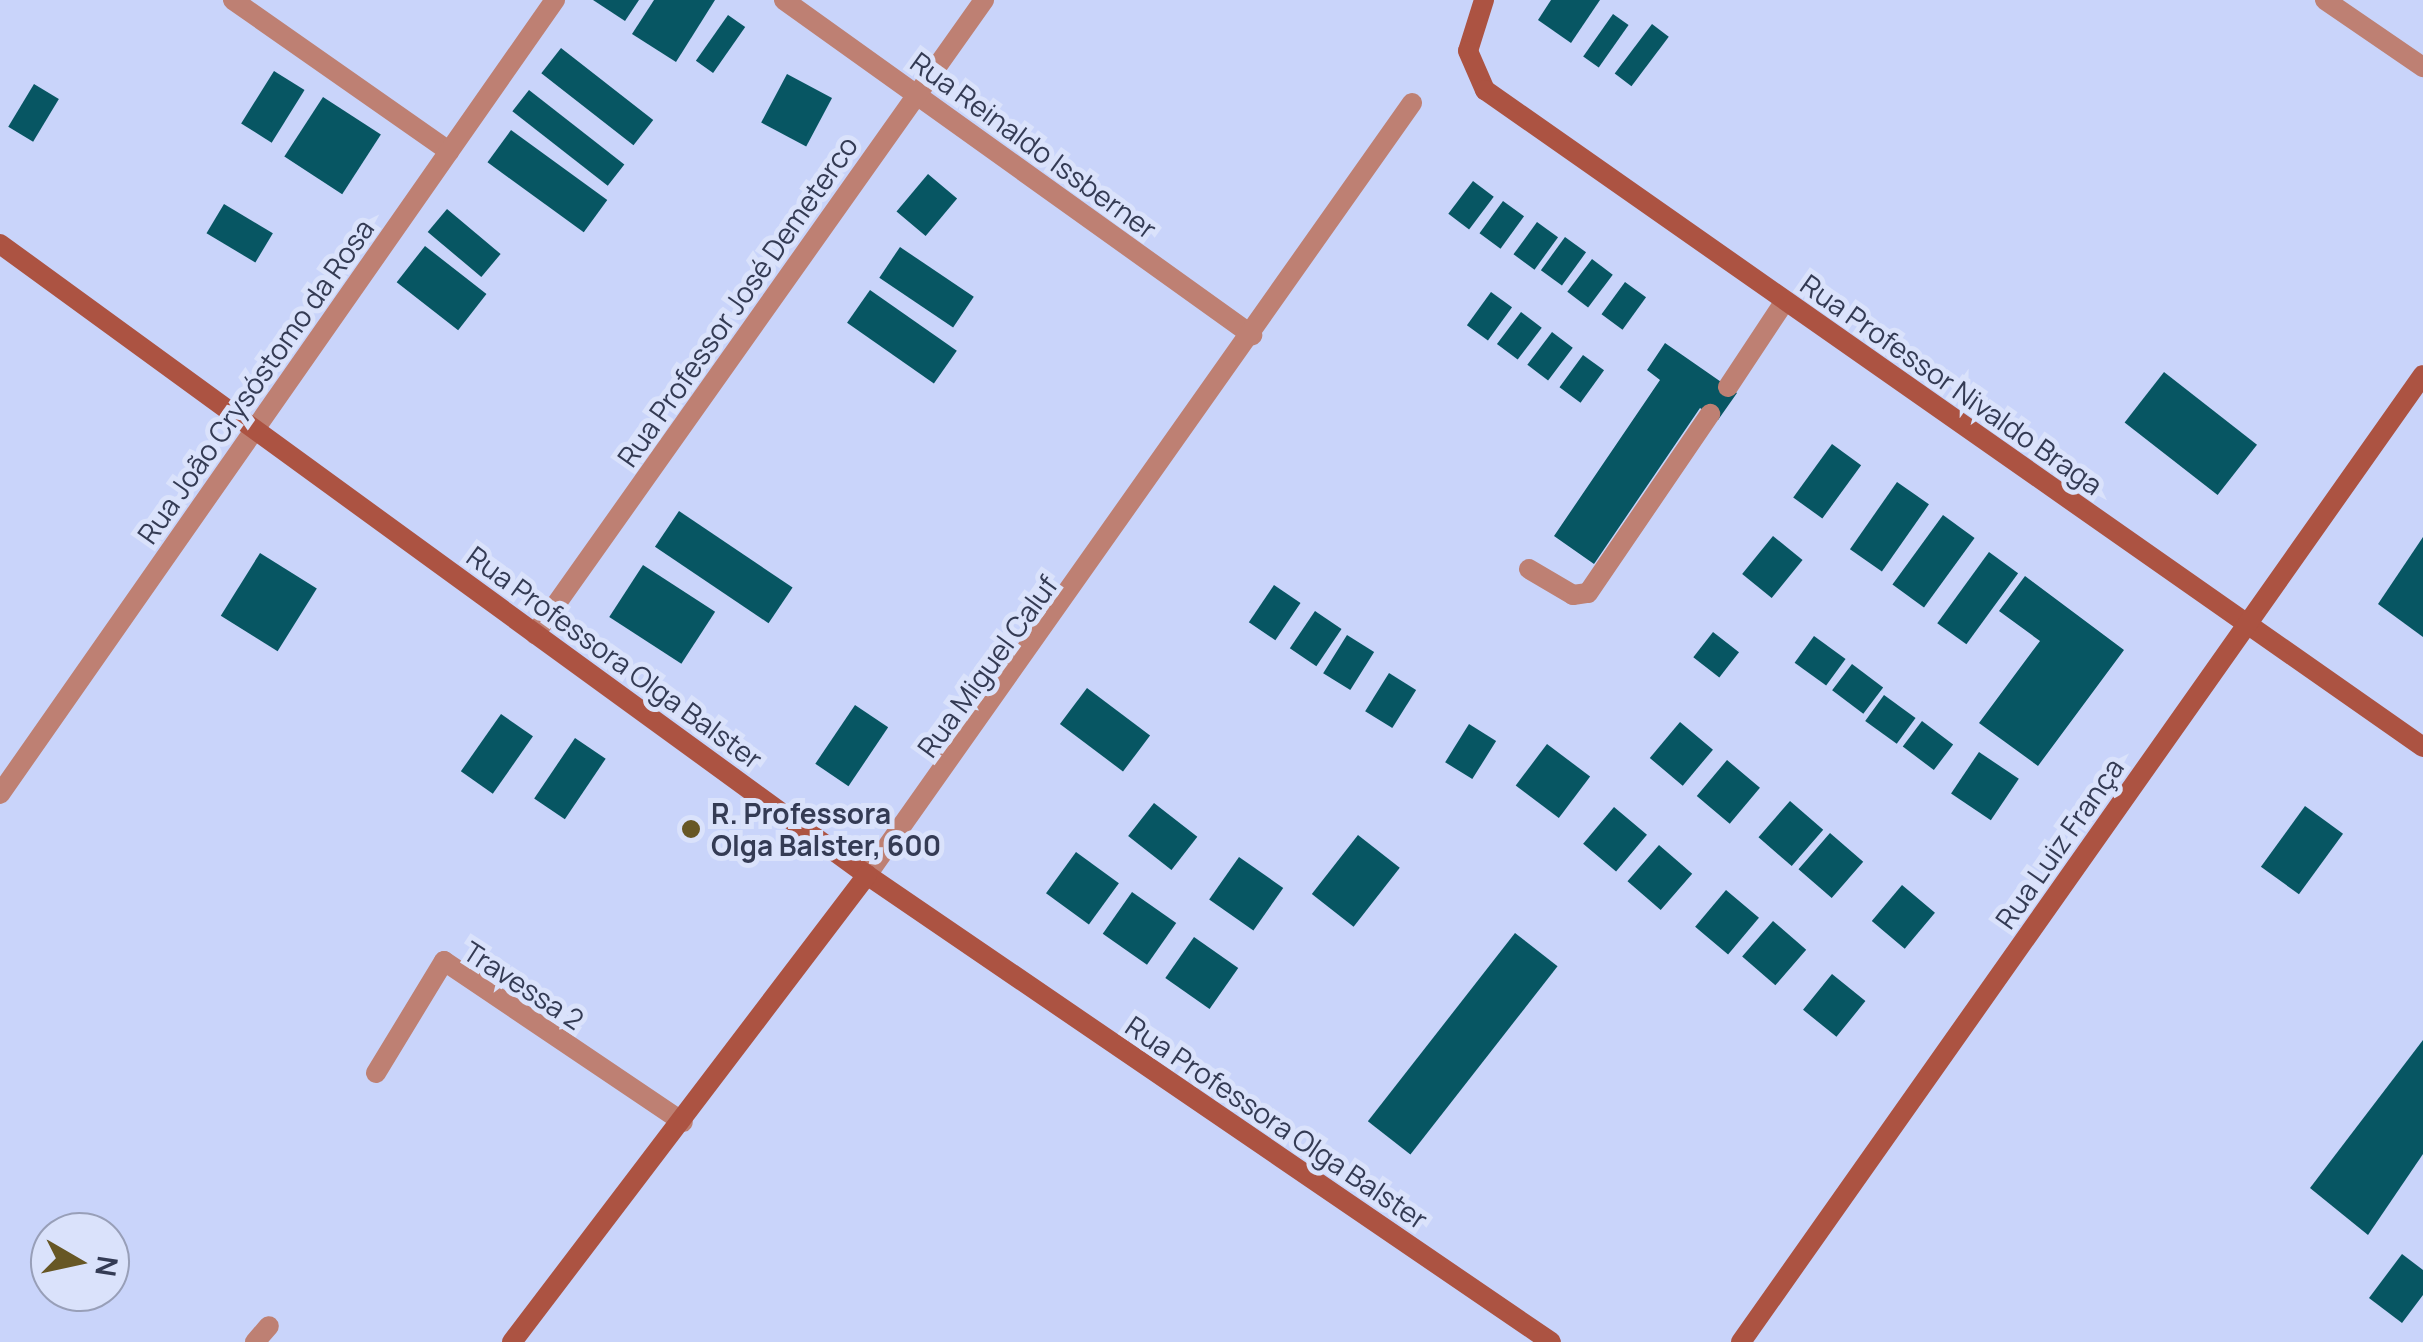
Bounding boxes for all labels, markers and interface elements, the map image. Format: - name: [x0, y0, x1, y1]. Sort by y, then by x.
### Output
- street label: Rua Reinaldo Issberner: [905, 45, 1163, 245]
- street label: Rua Professor José Demeterco: [610, 129, 864, 473]
- street label: Rua João Crysóstomo da Rosa: [130, 212, 380, 550]
- street label: Rua Professor Nivaldo Braga: [1795, 267, 2109, 501]
- street label: Rua Professora Olga Balster: [461, 539, 769, 775]
- street label: Rua Miguel Caluf: [910, 569, 1064, 763]
- street label: Rua Luiz França: [1988, 751, 2130, 935]
- place label: R. Professora Olga Balster, 600: [711, 796, 941, 862]
- marker: R. Professora Olga Balster, 600: [680, 818, 702, 840]
- street label: Travessa 2: [458, 934, 590, 1036]
- street label: Rua Professora Olga Balster: [1120, 1008, 1434, 1236]
- north arrow: [30, 1212, 130, 1312]
- text: N: [87, 1253, 128, 1279]

